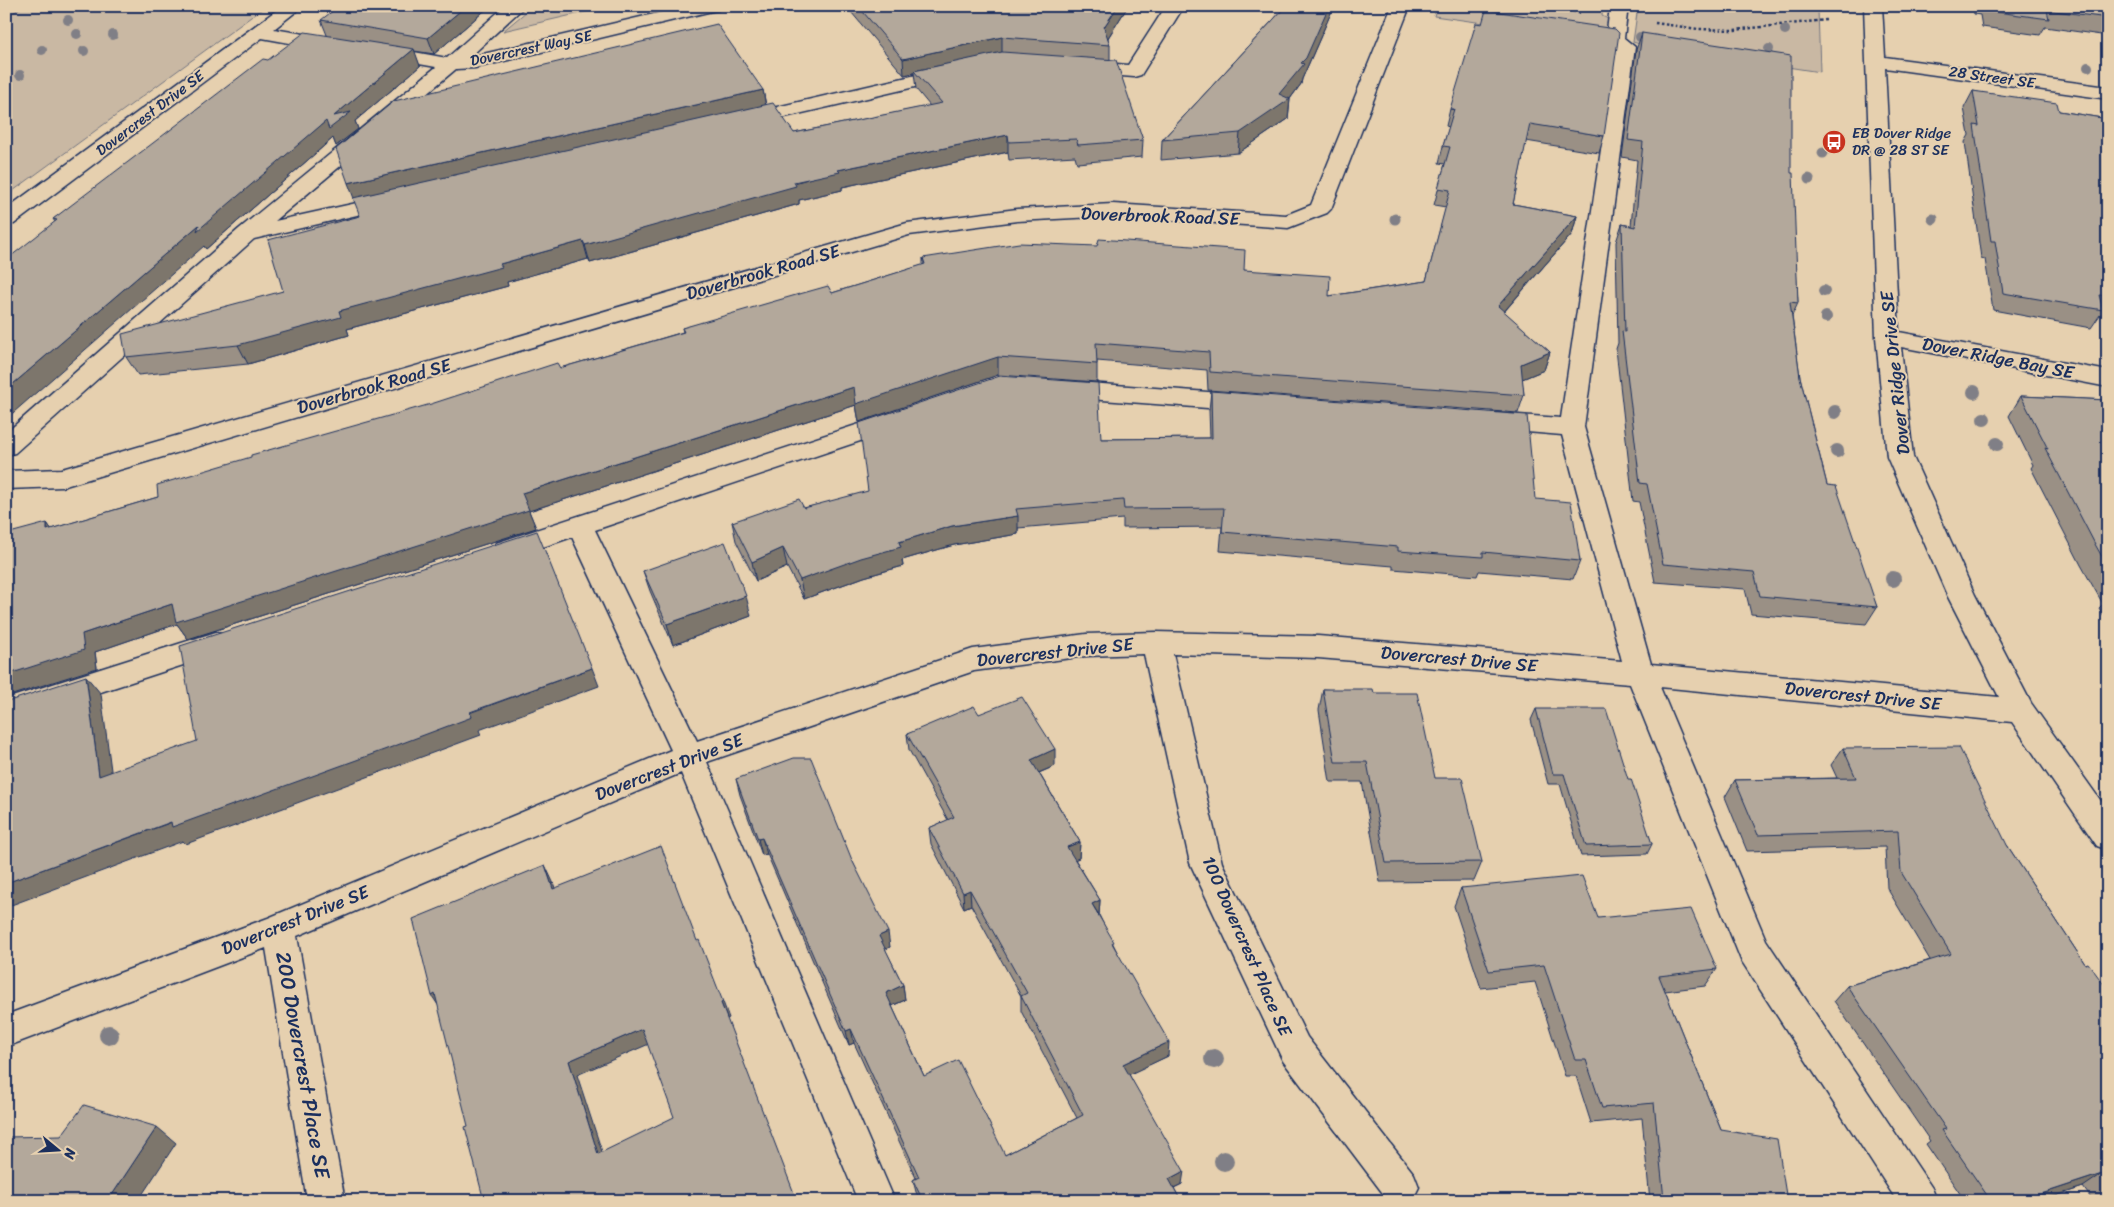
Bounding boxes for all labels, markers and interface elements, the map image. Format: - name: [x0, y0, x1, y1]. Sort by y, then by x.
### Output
- street label: Dovercrest Way SE: [468, 22, 596, 74]
- street label: 28 Street SE: [1947, 58, 2038, 96]
- street label: Dovercrest Drive SE: [90, 62, 211, 163]
- place label: EB Dover Ridge DR @ 28 ST SE: [1852, 120, 1952, 163]
- bus stop icon: EB Dover Ridge DR @ 28 ST SE: [1821, 129, 1847, 155]
- street label: Doverbrook Road SE: [1080, 197, 1241, 235]
- street label: Doverbrook Road SE: [682, 234, 845, 309]
- street label: Dover Ridge Drive SE: [1870, 289, 1919, 456]
- street label: Dover Ridge Bay SE: [1919, 328, 2078, 389]
- street label: Doverbrook Road SE: [293, 348, 456, 423]
- street label: Dovercrest Drive SE: [975, 628, 1136, 676]
- street label: Dovercrest Drive SE: [1379, 636, 1540, 682]
- street label: Dovercrest Drive SE: [1783, 672, 1944, 720]
- street label: Dovercrest Drive SE: [590, 724, 749, 810]
- street label: 100 Dovercrest Place SE: [1193, 851, 1302, 1042]
- street label: Dovercrest Drive SE: [216, 875, 375, 964]
- street label: 200 Dovercrest Place SE: [264, 948, 342, 1183]
- north arrow: [32, 1124, 82, 1174]
- text: N: [56, 1144, 84, 1163]

